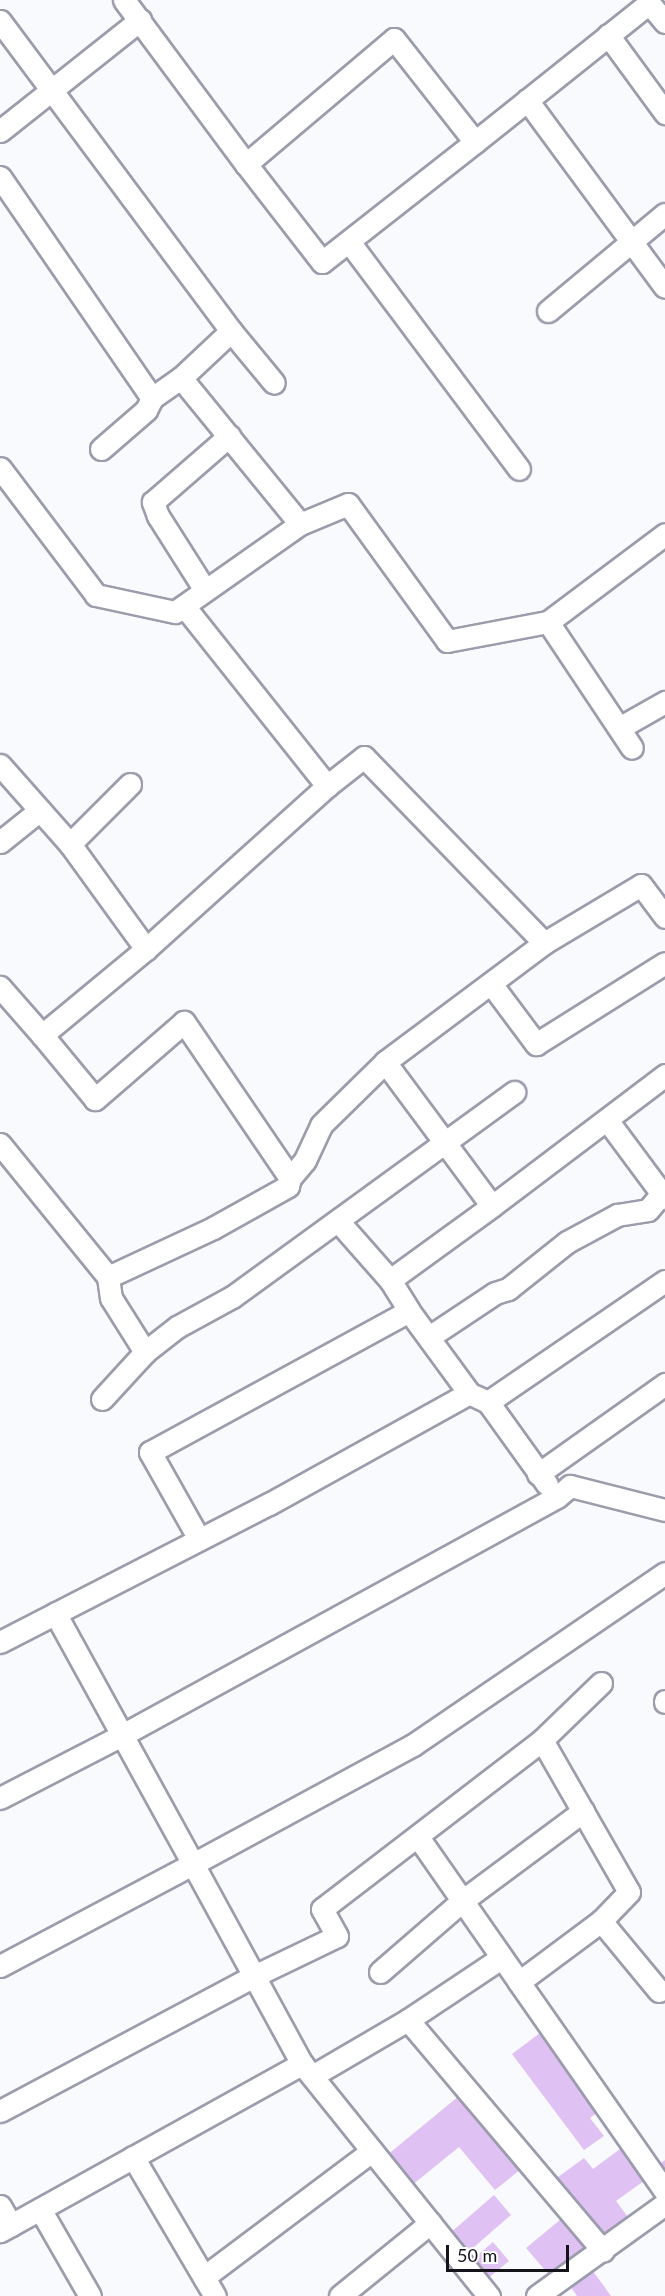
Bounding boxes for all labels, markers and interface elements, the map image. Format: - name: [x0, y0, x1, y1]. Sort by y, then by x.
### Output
- scale bar: [449, 2233, 572, 2271]
- text: 50 m: [457, 2244, 497, 2266]

